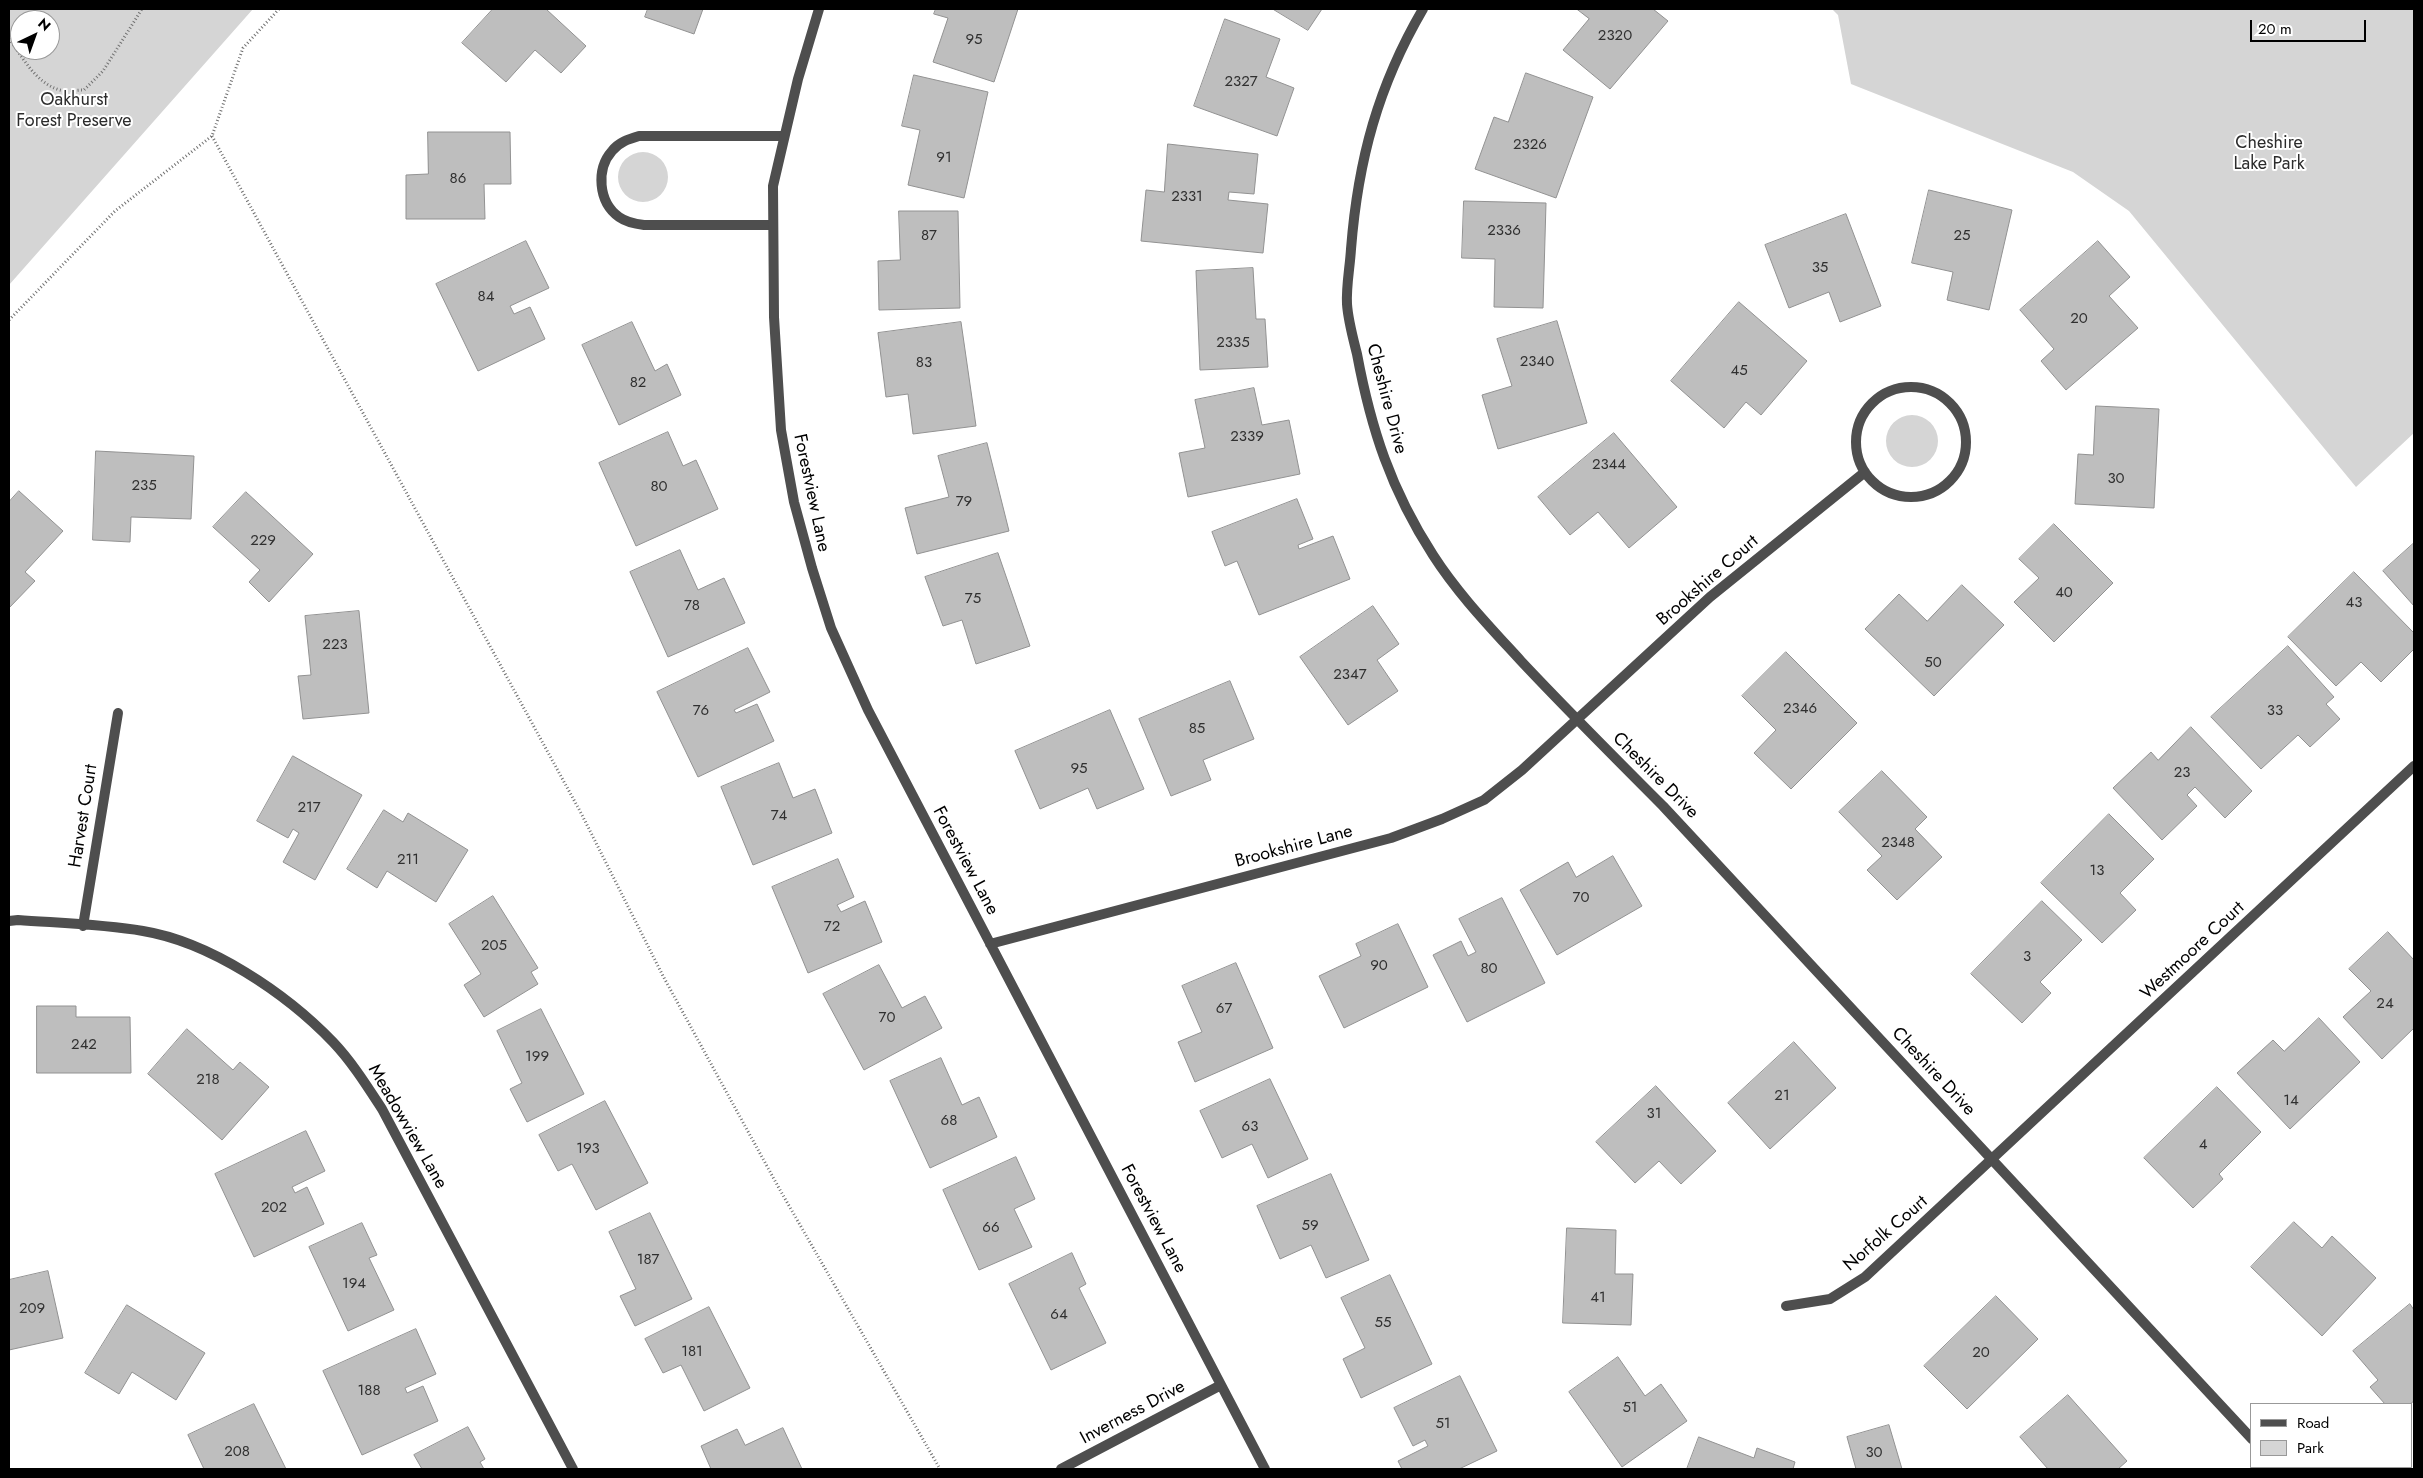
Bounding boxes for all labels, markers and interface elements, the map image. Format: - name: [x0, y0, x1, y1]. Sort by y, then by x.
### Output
- north arrow: [10, 10, 60, 60]
- scale bar: [2253, 10, 2369, 42]
- text: N: [34, 13, 55, 36]
- text: 20 m: [2258, 18, 2292, 40]
- house number: 2320: [1598, 27, 1632, 45]
- house number: 95: [965, 31, 983, 49]
- house number: 2327: [1224, 73, 1258, 91]
- park label: Oakhurst Forest Preserve: [16, 90, 132, 132]
- park label: Cheshire Lake Park: [2233, 133, 2305, 176]
- house number: 2326: [1513, 136, 1547, 154]
- house number: 91: [936, 149, 952, 167]
- house number: 86: [450, 170, 466, 188]
- house number: 2331: [1171, 188, 1203, 206]
- house number: 2336: [1487, 222, 1521, 240]
- house number: 87: [921, 227, 937, 245]
- house number: 25: [1954, 227, 1970, 245]
- house number: 35: [1812, 259, 1828, 277]
- house number: 84: [478, 288, 494, 306]
- house number: 20: [2070, 310, 2088, 328]
- house number: 2335: [1216, 334, 1250, 352]
- street label: Cheshire Drive: [1361, 342, 1411, 456]
- house number: 2340: [1520, 353, 1554, 371]
- house number: 83: [916, 354, 932, 372]
- house number: 45: [1730, 362, 1748, 380]
- house number: 82: [630, 374, 646, 392]
- house number: 2339: [1230, 428, 1264, 446]
- street label: Forestview Lane: [788, 432, 834, 554]
- house number: 2344: [1592, 456, 1626, 474]
- house number: 30: [2107, 470, 2125, 488]
- house number: 235: [131, 477, 157, 495]
- house number: 80: [650, 478, 668, 496]
- house number: 79: [956, 493, 972, 511]
- street label: Brookshire Court: [1653, 531, 1763, 631]
- house number: 229: [250, 532, 276, 550]
- house number: 40: [2055, 584, 2073, 602]
- house number: 75: [965, 590, 981, 608]
- house number: 43: [2346, 594, 2362, 612]
- house number: 78: [684, 597, 700, 615]
- house number: 223: [322, 636, 348, 654]
- house number: 50: [1924, 654, 1942, 672]
- house number: 2347: [1333, 666, 1367, 684]
- house number: 2346: [1783, 700, 1817, 718]
- house number: 76: [693, 702, 709, 720]
- house number: 33: [2267, 702, 2283, 720]
- house number: 85: [1189, 720, 1205, 738]
- street label: Cheshire Drive: [1607, 728, 1703, 824]
- house number: 95: [1070, 760, 1088, 778]
- street label: Harvest Court: [65, 763, 103, 869]
- house number: 23: [2174, 764, 2190, 782]
- house number: 217: [297, 799, 321, 817]
- street label: Forestview Lane: [927, 803, 1003, 919]
- house number: 74: [771, 807, 787, 825]
- street label: Brookshire Lane: [1233, 821, 1355, 873]
- house number: 2348: [1881, 834, 1915, 852]
- house number: 211: [397, 851, 419, 869]
- house number: 13: [2090, 862, 2104, 880]
- house number: 70: [1573, 889, 1589, 907]
- street label: Westmoore Court: [2137, 898, 2249, 1004]
- house number: 72: [824, 918, 840, 936]
- house number: 205: [481, 937, 507, 955]
- house number: 3: [2023, 948, 2031, 966]
- house number: 90: [1370, 957, 1388, 975]
- house number: 80: [1480, 960, 1498, 978]
- house number: 24: [2376, 995, 2394, 1013]
- house number: 67: [1216, 1000, 1232, 1018]
- house number: 70: [879, 1009, 895, 1027]
- street label: Cheshire Drive: [1887, 1023, 1979, 1121]
- house number: 242: [71, 1036, 97, 1054]
- house number: 199: [525, 1048, 549, 1066]
- street label: Meadowview Lane: [363, 1061, 451, 1193]
- house number: 218: [196, 1071, 220, 1089]
- house number: 21: [1774, 1087, 1790, 1105]
- house number: 14: [2283, 1092, 2299, 1110]
- house number: 31: [1647, 1105, 1661, 1123]
- house number: 68: [941, 1112, 957, 1130]
- house number: 63: [1242, 1118, 1258, 1136]
- house number: 4: [2199, 1136, 2207, 1154]
- house number: 193: [576, 1140, 600, 1158]
- street label: Forestview Lane: [1115, 1161, 1191, 1277]
- street label: Norfolk Court: [1839, 1192, 1933, 1276]
- house number: 202: [261, 1199, 287, 1217]
- house number: 59: [1301, 1217, 1319, 1235]
- house number: 66: [982, 1219, 1000, 1237]
- house number: 187: [637, 1251, 659, 1269]
- house number: 194: [342, 1275, 366, 1293]
- house number: 41: [1590, 1289, 1606, 1307]
- house number: 209: [19, 1300, 45, 1318]
- house number: 64: [1050, 1306, 1068, 1324]
- house number: 55: [1375, 1314, 1391, 1332]
- house number: 181: [681, 1343, 703, 1361]
- house number: 20: [1972, 1344, 1990, 1362]
- street label: Inverness Drive: [1077, 1376, 1189, 1450]
- house number: 188: [357, 1382, 381, 1400]
- house number: 51: [1622, 1399, 1638, 1417]
- legend: [2250, 1403, 2413, 1468]
- text: Road: [2297, 1412, 2329, 1434]
- house number: 51: [1435, 1415, 1451, 1433]
- text: Park: [2297, 1437, 2324, 1459]
- house number: 208: [224, 1443, 250, 1461]
- house number: 30: [1865, 1444, 1883, 1462]

